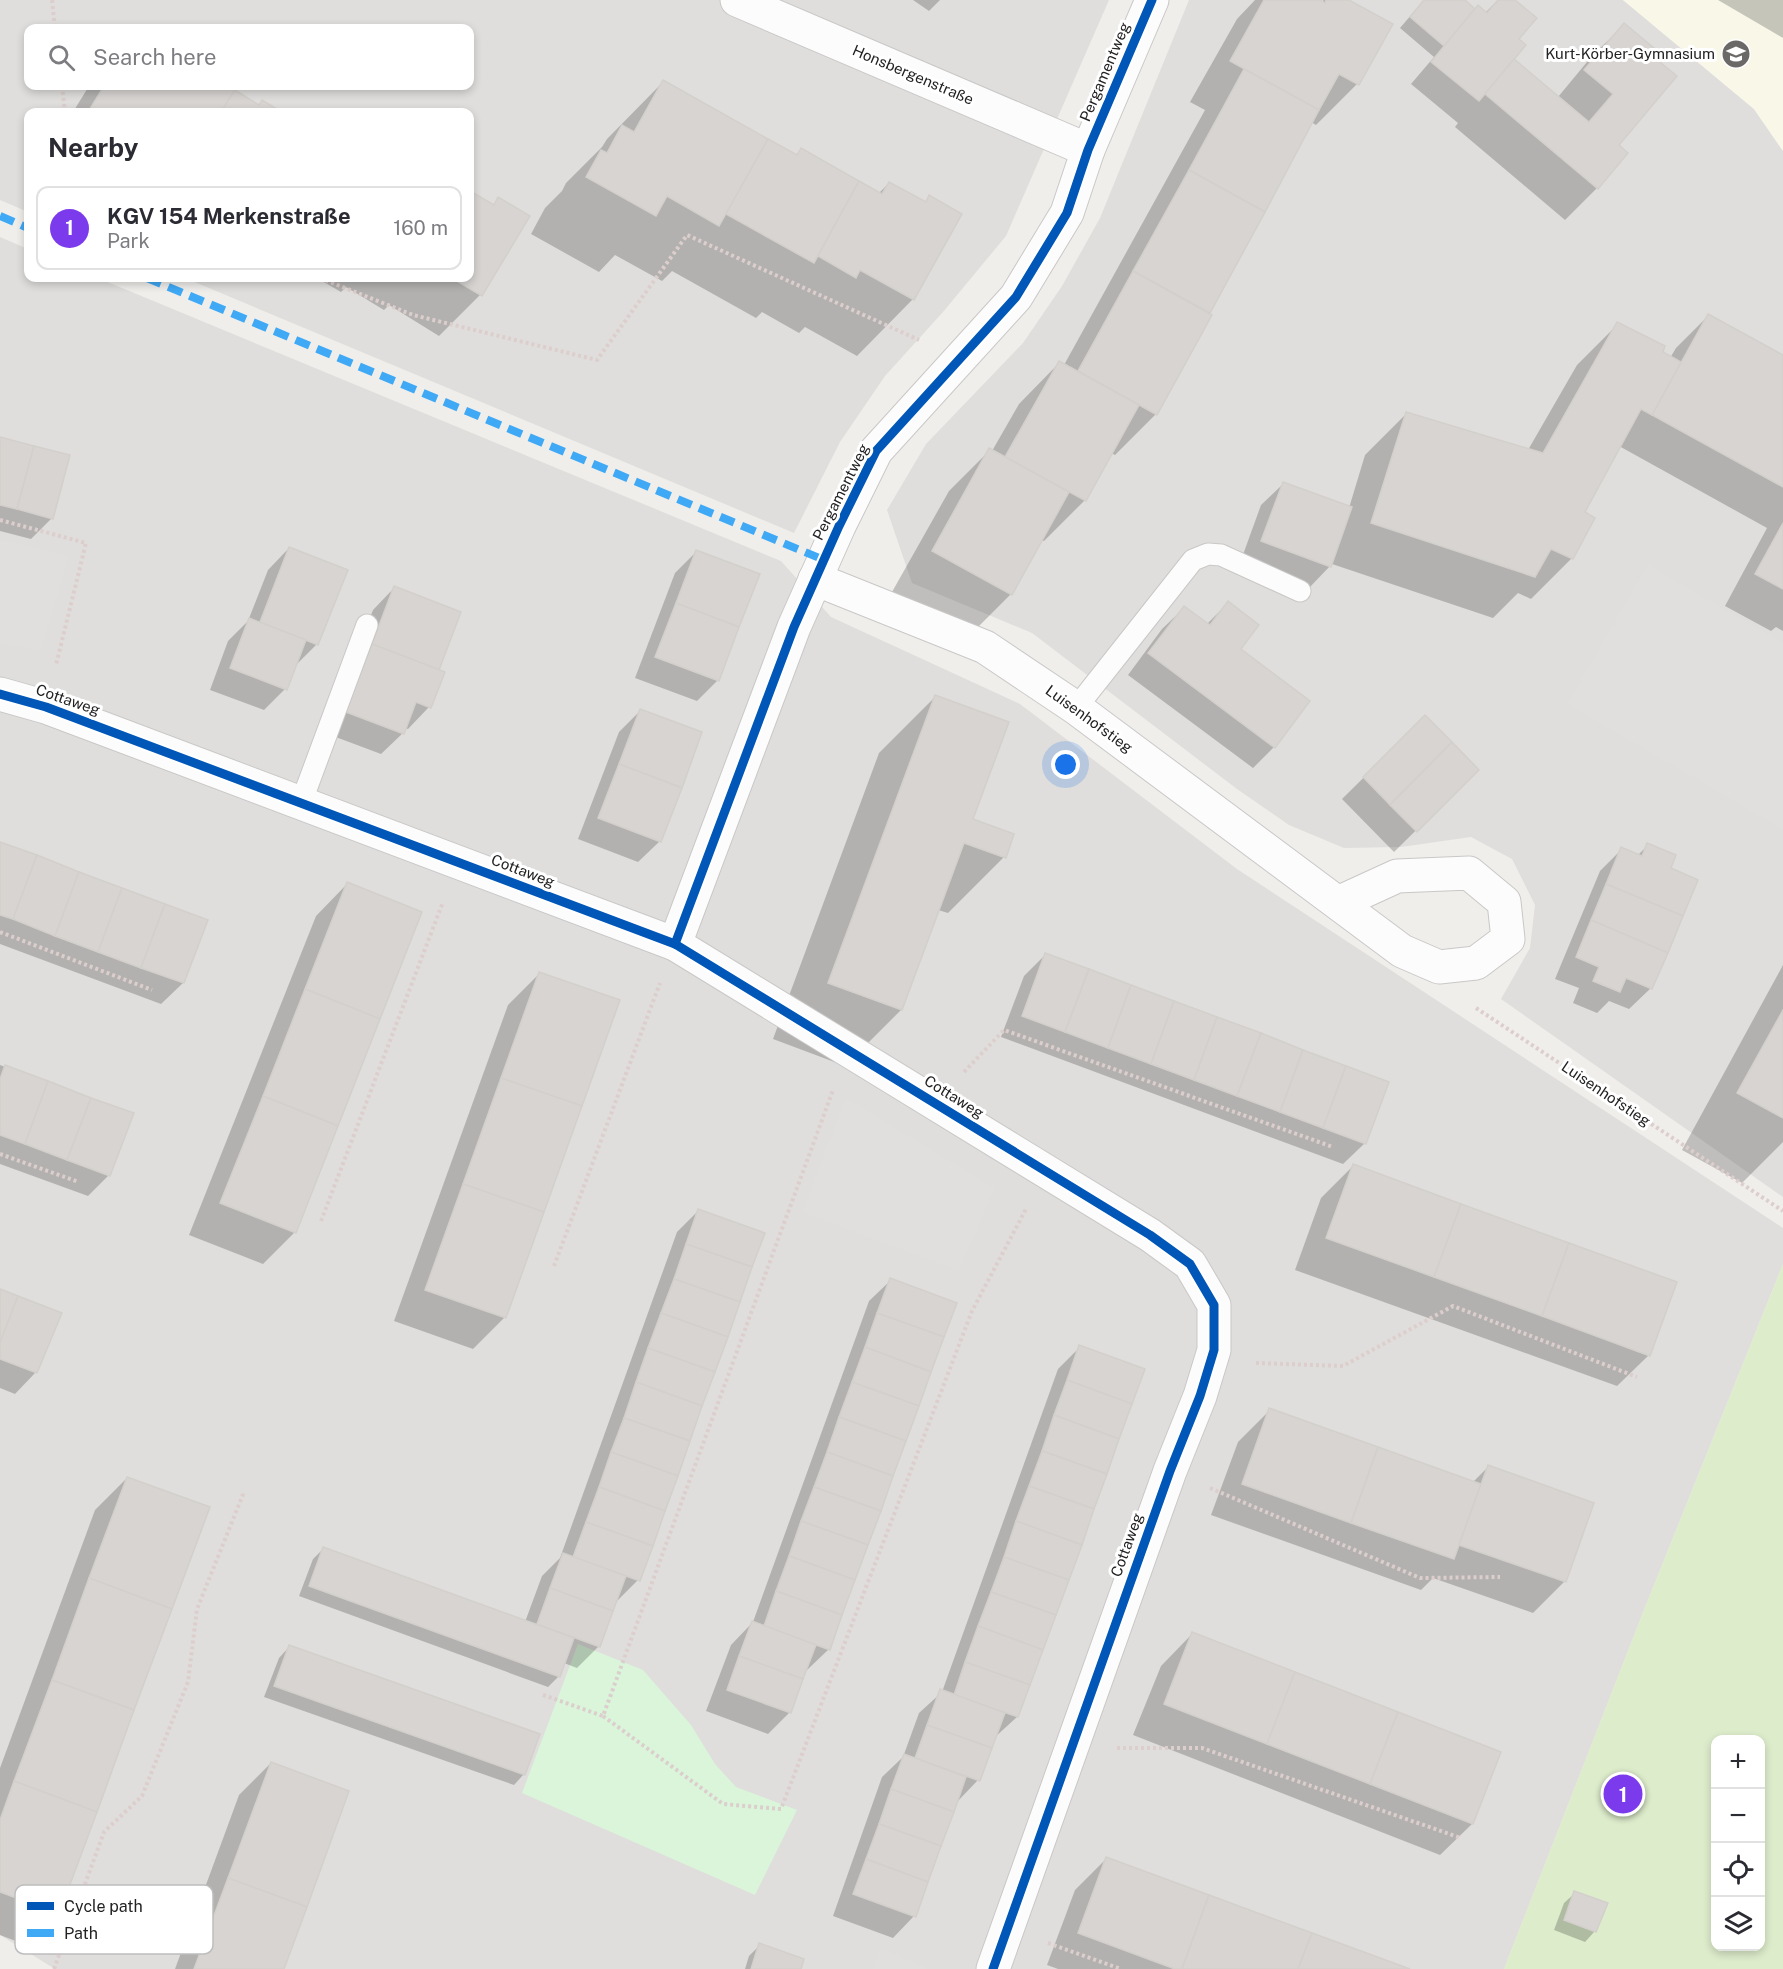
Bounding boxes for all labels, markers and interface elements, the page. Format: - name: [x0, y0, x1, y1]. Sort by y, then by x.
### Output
- street label: Pergamentweg: [1076, 20, 1133, 124]
- search box: [24, 24, 474, 90]
- school or university icon: Kurt-Körber-Gymnasium: [1720, 38, 1752, 70]
- icon: search: [45, 41, 78, 74]
- street label: Honsbergenstraße: [850, 41, 976, 108]
- text: Search here: [93, 44, 217, 70]
- place label: Kurt-Körber-Gymnasium: [1545, 45, 1715, 62]
- text: Nearby: [48, 132, 138, 163]
- text: KGV 154 Merkenstraße: [107, 203, 351, 229]
- text: 1: [65, 216, 74, 240]
- text: 160 m: [393, 216, 448, 240]
- text: Park: [107, 229, 150, 253]
- street label: Pergamentweg: [809, 441, 872, 543]
- street label: Cottaweg: [34, 681, 102, 718]
- street label: Luisenhofstieg: [1042, 681, 1136, 756]
- your location: [1051, 750, 1080, 779]
- street label: Cottaweg: [489, 851, 557, 890]
- street label: Luisenhofstieg: [1559, 1058, 1654, 1130]
- street label: Cottaweg: [921, 1072, 987, 1121]
- street label: Cottaweg: [1107, 1511, 1146, 1579]
- map controls: [1711, 1735, 1765, 1951]
- button: +: [1711, 1735, 1765, 1789]
- pin: 1: [1604, 1772, 1642, 1816]
- button: −: [1711, 1789, 1765, 1843]
- button: locate: [1711, 1843, 1765, 1897]
- legend: [15, 1885, 213, 1954]
- text: Cycle path: [64, 1897, 143, 1916]
- button: layers: [1711, 1897, 1765, 1951]
- text: Path: [64, 1924, 98, 1943]

